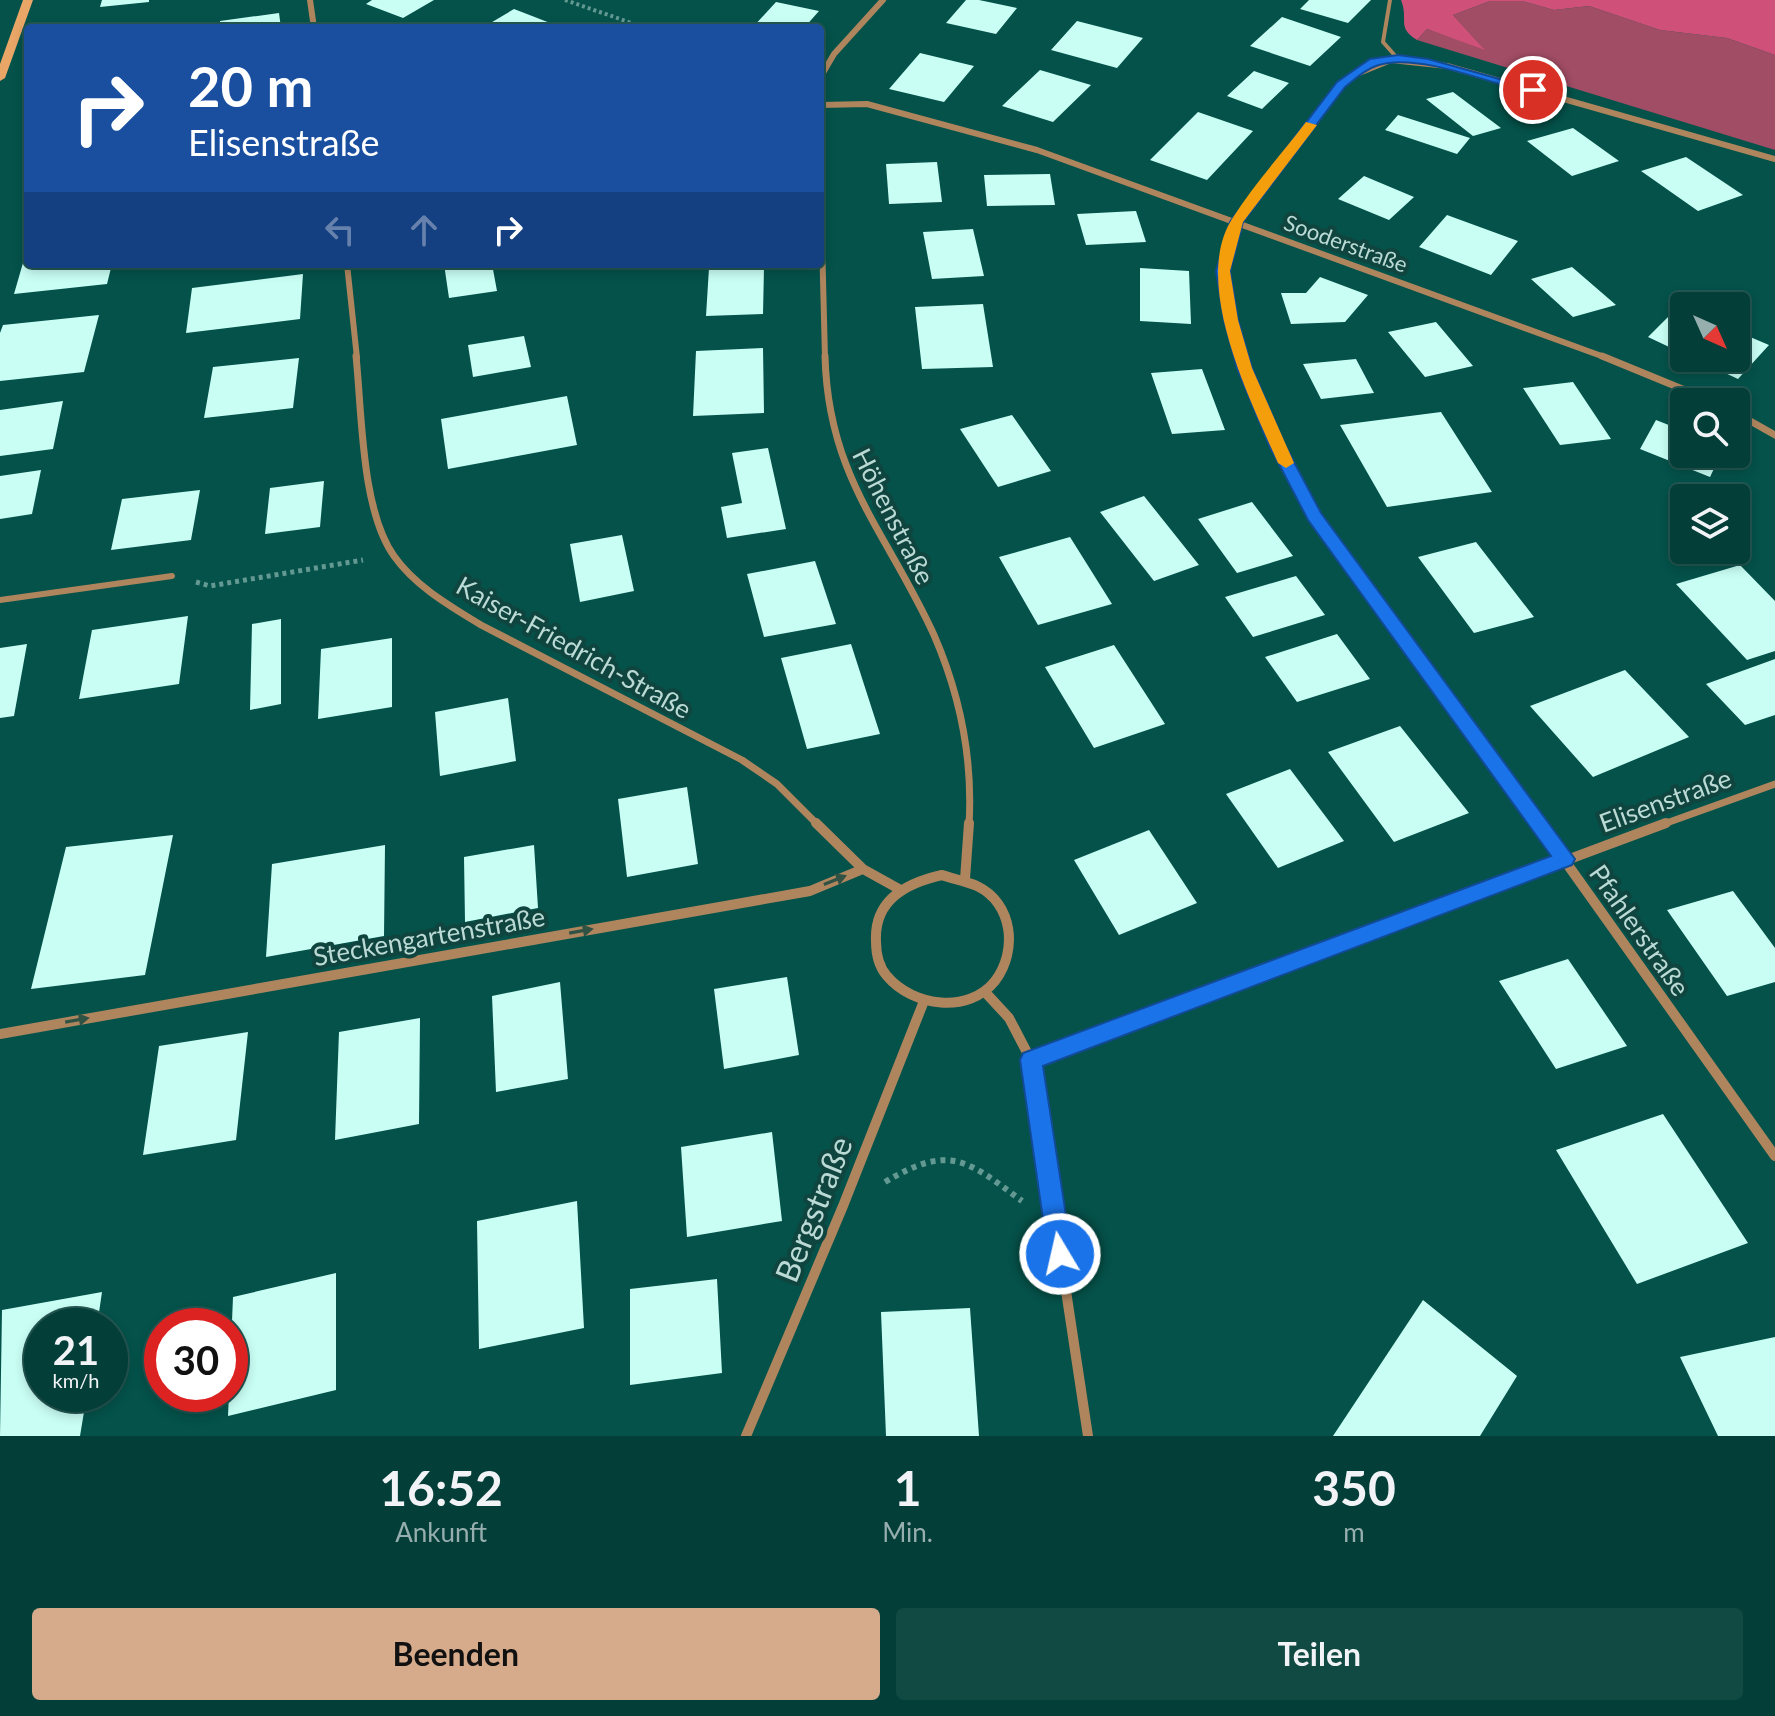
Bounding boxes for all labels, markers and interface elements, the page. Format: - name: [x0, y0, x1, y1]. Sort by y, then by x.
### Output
- text: 20 m: [188, 52, 313, 119]
- icon: right: [56, 56, 160, 160]
- pin: [1499, 56, 1567, 124]
- icon: arrive: [1511, 68, 1555, 112]
- text: Elisenstraße: [188, 120, 380, 164]
- icon: left: [318, 208, 362, 252]
- icon: ahead: [402, 208, 446, 252]
- icon: right: [486, 208, 530, 252]
- street label: Sooderstraße: [1281, 208, 1411, 278]
- north arrow: [1670, 292, 1750, 372]
- map controls: [1670, 292, 1750, 564]
- button: search: [1670, 388, 1750, 468]
- street label: Höhenstraße: [846, 443, 942, 589]
- button: layers: [1670, 484, 1750, 564]
- street label: Kaiser-Friedrich-Straße: [451, 569, 697, 725]
- street label: Elisenstraße: [1595, 761, 1735, 839]
- street label: Pfahlerstraße: [1583, 858, 1697, 1002]
- one-way arrow: [823, 874, 847, 887]
- street label: Steckengartenstraße: [311, 900, 547, 972]
- one-way arrow: [569, 925, 594, 937]
- one-way arrow: [65, 1014, 90, 1026]
- street label: Bergstraße: [766, 1131, 860, 1287]
- position arrow: [1018, 1212, 1102, 1296]
- speed limit sign: 30: [144, 1308, 248, 1412]
- text: 21: [53, 1326, 99, 1374]
- text: km/h: [53, 1368, 99, 1392]
- text: 16:52: [379, 1459, 503, 1516]
- text: 1: [894, 1459, 922, 1516]
- text: 350: [1312, 1459, 1396, 1516]
- text: Ankunft: [395, 1516, 487, 1548]
- text: Min.: [882, 1516, 933, 1548]
- text: m: [1343, 1516, 1365, 1548]
- button: Beenden: [32, 1608, 880, 1700]
- button: Teilen: [896, 1608, 1743, 1700]

